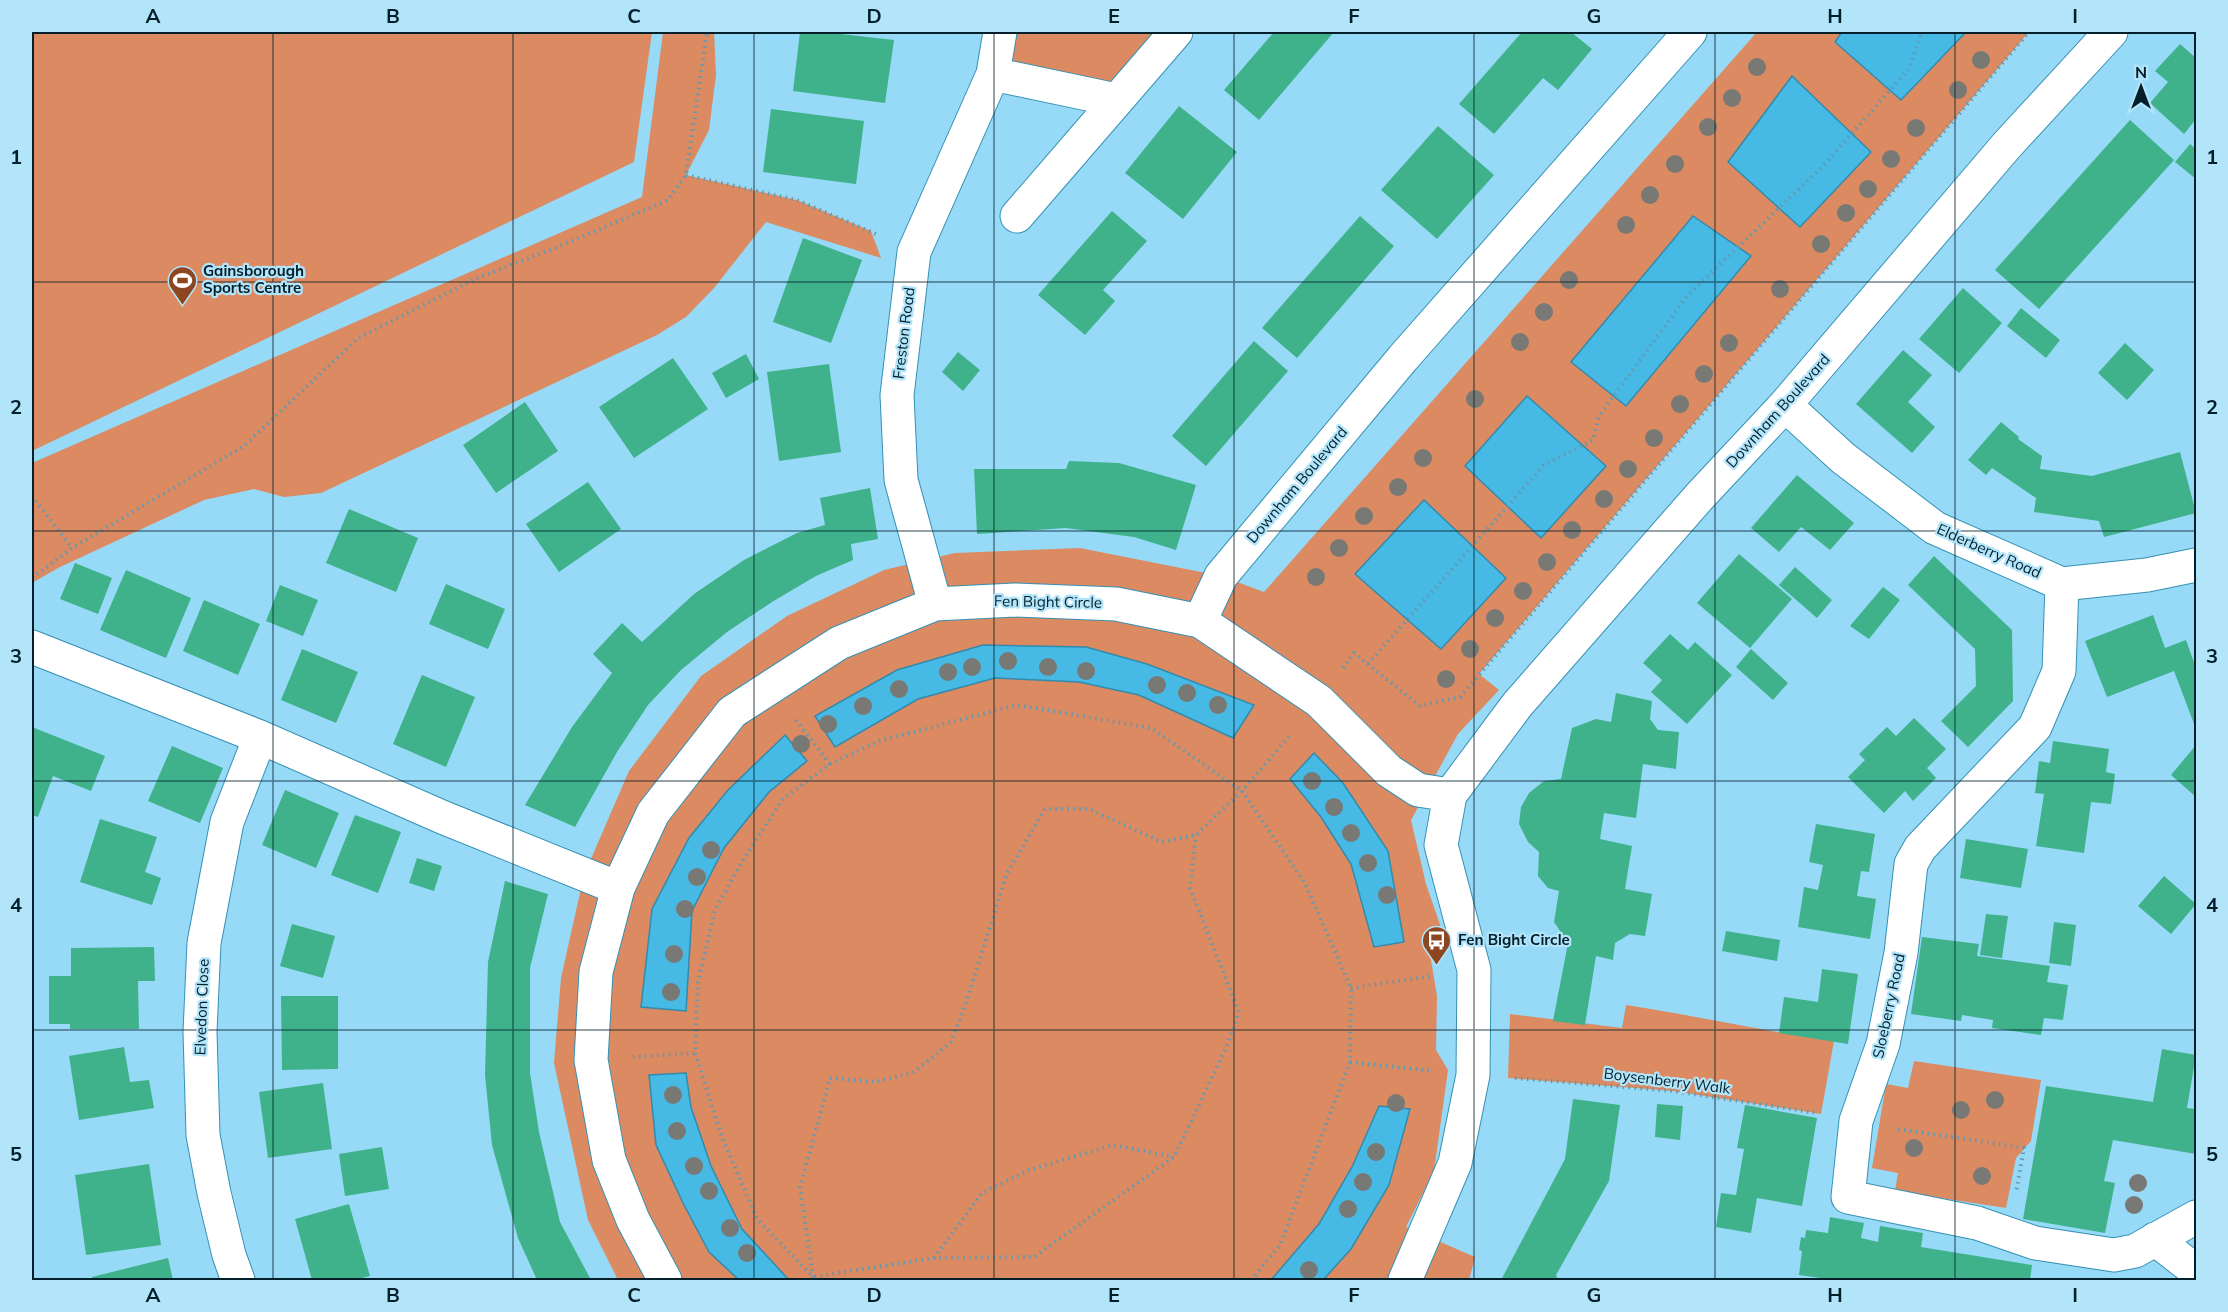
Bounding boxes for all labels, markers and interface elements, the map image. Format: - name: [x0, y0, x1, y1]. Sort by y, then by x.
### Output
- text: A: [146, 3, 161, 28]
- text: B: [386, 3, 400, 28]
- text: C: [627, 3, 641, 28]
- text: D: [866, 3, 882, 28]
- text: E: [1108, 3, 1120, 28]
- text: F: [1348, 3, 1360, 28]
- text: G: [1587, 3, 1601, 28]
- text: H: [1827, 3, 1843, 28]
- text: I: [2072, 3, 2078, 28]
- north arrow: [2111, 57, 2171, 117]
- text: N: [2135, 62, 2147, 82]
- text: 1: [10, 144, 22, 169]
- text: 1: [2206, 144, 2218, 169]
- place label: Gainsborough Sports Centre: [203, 261, 304, 297]
- sports icon: Gainsborough Sports Centre: [166, 264, 198, 306]
- street label: Freston Road: [888, 286, 919, 380]
- street label: Downham Boulevard: [1722, 350, 1834, 471]
- text: 2: [10, 394, 22, 419]
- text: 2: [2206, 394, 2218, 419]
- street label: Downham Boulevard: [1242, 422, 1351, 547]
- street label: Elderberry Road: [1934, 519, 2044, 582]
- street label: Fen Bight Circle: [994, 591, 1102, 612]
- text: 3: [10, 643, 22, 668]
- text: 3: [2206, 643, 2218, 668]
- text: 4: [10, 892, 22, 917]
- text: 4: [2206, 892, 2218, 917]
- bus stop icon: Fen Bight Circle: [1421, 924, 1453, 966]
- place label: Fen Bight Circle: [1458, 930, 1570, 949]
- street label: Sloeberry Road: [1868, 952, 1909, 1060]
- street label: Elvedon Close: [190, 958, 213, 1056]
- street label: Boysenberry Walk: [1603, 1063, 1732, 1098]
- text: 5: [10, 1141, 22, 1166]
- text: 5: [2206, 1141, 2218, 1166]
- text: A: [146, 1282, 161, 1307]
- text: B: [386, 1282, 400, 1307]
- text: C: [627, 1282, 641, 1307]
- text: D: [866, 1282, 882, 1307]
- text: E: [1108, 1282, 1120, 1307]
- text: F: [1348, 1282, 1360, 1307]
- text: G: [1587, 1282, 1601, 1307]
- text: H: [1827, 1282, 1843, 1307]
- text: I: [2072, 1282, 2078, 1307]

